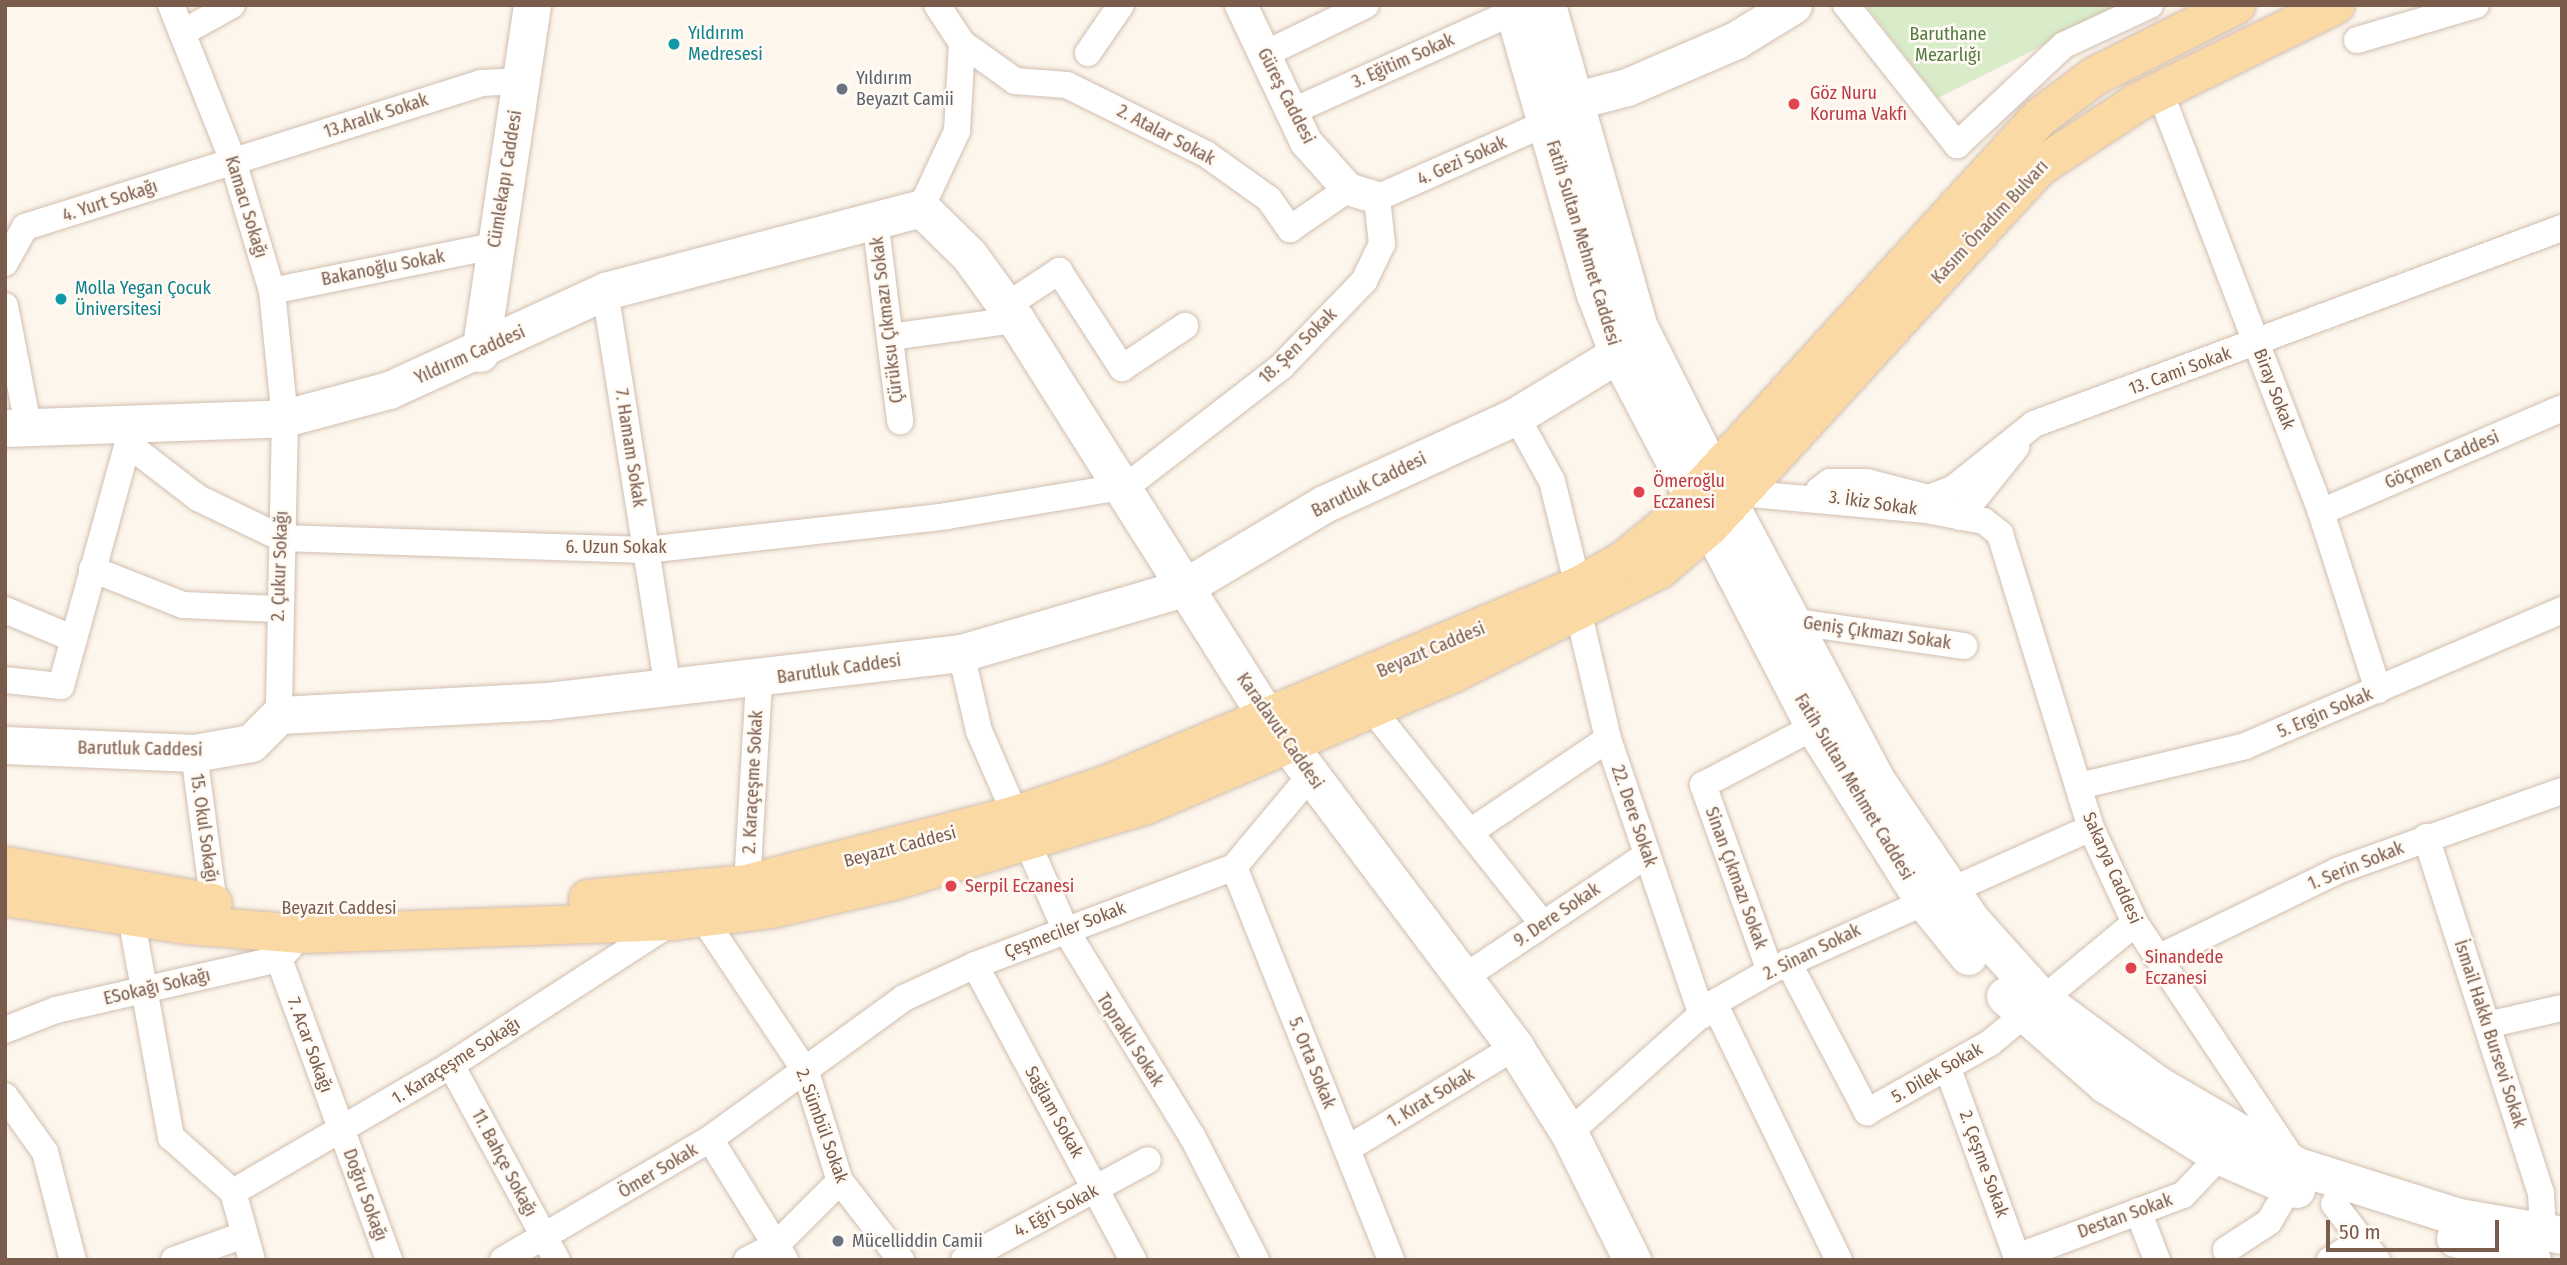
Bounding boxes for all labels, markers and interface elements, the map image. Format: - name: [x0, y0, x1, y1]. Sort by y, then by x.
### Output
- place label: Yıldırım Medresesi: [688, 23, 763, 66]
- park label: Baruthane Mezarlığı: [1910, 24, 1986, 66]
- street label: 3. Eğitim Sokak: [1349, 29, 1457, 93]
- marker: Yıldırım Medresesi: [666, 36, 682, 52]
- street label: Güreş Caddesi: [1253, 45, 1319, 147]
- place label: Yıldırım Beyazıt Camii: [856, 68, 954, 110]
- marker: Yıldırım Beyazıt Camii: [834, 81, 850, 97]
- place label: Göz Nuru Koruma Vakfı: [1810, 83, 1907, 126]
- street label: 13.Aralık Sokak: [321, 89, 431, 143]
- marker: Göz Nuru Koruma Vakfı: [1784, 94, 1804, 114]
- street label: 2. Atalar Sokak: [1113, 100, 1219, 170]
- street label: Cümlekapı Caddesi: [483, 109, 527, 249]
- street label: 4. Gezi Sokak: [1414, 132, 1510, 190]
- street label: Fatih Sultan Mehmet Caddesi: [1541, 138, 1625, 348]
- street label: Kamacı Sokağı: [220, 153, 272, 261]
- street label: Kasım Önadım Bulvarı: [1927, 156, 2053, 288]
- street label: 4. Yurt Sokağı: [60, 175, 160, 227]
- street label: Çürüksu Çıkmazı Sokak: [866, 235, 908, 405]
- street label: Bakanoğlu Sokak: [320, 245, 446, 291]
- place label: Molla Yegan Çocuk Üniversitesi: [75, 278, 211, 320]
- marker: Molla Yegan Çocuk Üniversitesi: [53, 291, 69, 307]
- street label: 18. Şen Sokak: [1255, 304, 1341, 388]
- street label: Yıldırım Caddesi: [411, 321, 529, 389]
- street label: 13. Cami Sokak: [2126, 343, 2234, 399]
- street label: Biray Sokak: [2249, 346, 2299, 432]
- street label: 7. Hamam Sokak: [610, 387, 650, 509]
- street label: Göçmen Caddesi: [2382, 426, 2502, 494]
- street label: Barutluk Caddesi: [1308, 448, 1430, 522]
- place label: Ömeroğlu Eczanesi: [1653, 471, 1725, 514]
- marker: Ömeroğlu Eczanesi: [1631, 484, 1647, 500]
- street label: 3. İkiz Sokak: [1827, 486, 1919, 520]
- street label: 2. Çukur Sokağı: [267, 510, 293, 622]
- street label: 6. Uzun Sokak: [565, 536, 667, 558]
- street label: Geniş Çıkmazı Sokak: [1802, 612, 1952, 654]
- street label: Beyazıt Caddesi: [1374, 618, 1488, 682]
- street label: Barutluk Caddesi: [776, 650, 902, 688]
- street label: Karadavut Caddesi: [1232, 669, 1328, 793]
- street label: 5. Ergin Sokak: [2274, 683, 2376, 743]
- street label: Fatih Sultan Mehmet Caddesi: [1790, 690, 1918, 884]
- street label: 2. Karaçeşme Sokak: [738, 710, 768, 854]
- street label: Barutluk Caddesi: [77, 737, 203, 761]
- street label: 22. Dere Sokak: [1607, 762, 1661, 870]
- street label: 15. Okul Sokağı: [186, 772, 222, 884]
- street label: Sinan Çıkmazı Sokak: [1700, 804, 1772, 952]
- street label: Sakarya Caddesi: [2078, 809, 2146, 927]
- street label: Beyazıt Caddesi: [842, 822, 958, 872]
- street label: 1. Serin Sokak: [2305, 837, 2407, 895]
- place label: Serpil Eczanesi: [965, 875, 1074, 897]
- marker: Serpil Eczanesi: [943, 878, 959, 894]
- street label: 9. Dere Sokak: [1510, 878, 1604, 952]
- street label: Beyazıt Caddesi: [281, 897, 397, 919]
- street label: Çeşmeciler Sokak: [1001, 897, 1129, 963]
- street label: 2. Sinan Sokak: [1760, 919, 1864, 985]
- street label: İsmail Hakkı Bursevi Sokak: [2449, 937, 2531, 1131]
- place label: Sinandede Eczanesi: [2145, 947, 2223, 990]
- marker: Sinandede Eczanesi: [2123, 960, 2139, 976]
- street label: ESokağı Sokağı: [102, 964, 212, 1010]
- street label: Topraklı Sokak: [1092, 989, 1168, 1091]
- street label: 7. Acar Sokağı: [283, 994, 337, 1096]
- street label: 1. Karaçeşme Sokağı: [388, 1013, 524, 1109]
- street label: 5. Orta Sokak: [1284, 1014, 1340, 1112]
- street label: 5. Dilek Sokak: [1888, 1038, 1986, 1108]
- street label: Sağlam Sokak: [1020, 1062, 1088, 1162]
- street label: 1. Kırat Sokak: [1384, 1064, 1478, 1132]
- street label: 2. Sümbül Sokak: [791, 1066, 853, 1186]
- street label: 11. Bahçe Sokağı: [467, 1106, 541, 1220]
- street label: 2. Çeşme Sokak: [1955, 1108, 2013, 1220]
- street label: Ömer Sokak: [615, 1139, 701, 1203]
- street label: Doğru Sokağı: [338, 1146, 392, 1244]
- street label: 4. Eğri Sokak: [1010, 1180, 1102, 1242]
- street label: Destan Sokak: [2075, 1189, 2175, 1243]
- scale bar: [2329, 1206, 2502, 1250]
- text: 50 m: [2339, 1219, 2381, 1245]
- place label: Mücelliddin Camii: [852, 1230, 983, 1252]
- marker: Mücelliddin Camii: [830, 1233, 846, 1249]

